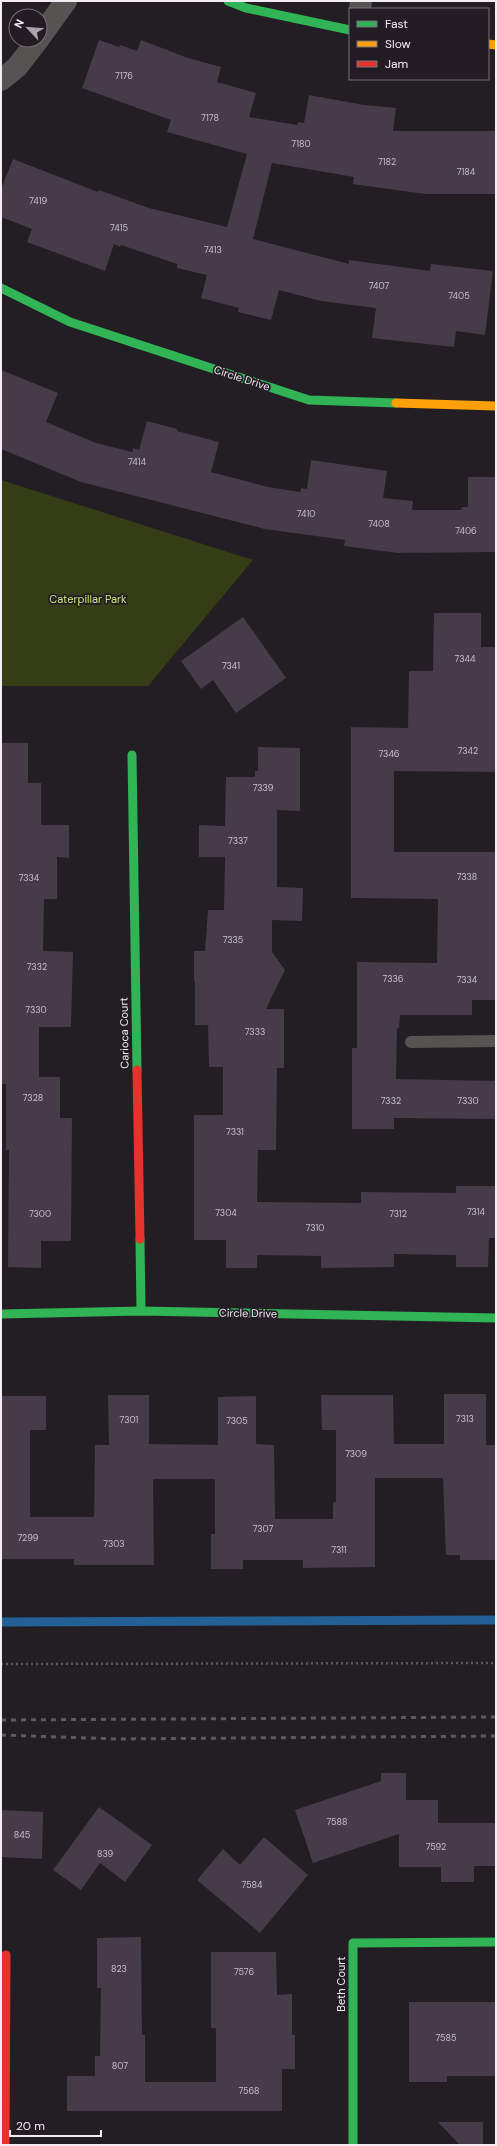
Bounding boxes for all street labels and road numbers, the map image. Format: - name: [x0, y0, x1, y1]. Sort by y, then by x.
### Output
- street label: Circle Drive: [212, 362, 272, 394]
- street label: Carioca Court: [116, 997, 132, 1069]
- street label: Circle Drive: [219, 1305, 277, 1321]
- street label: Beth Court: [334, 1956, 348, 2012]

